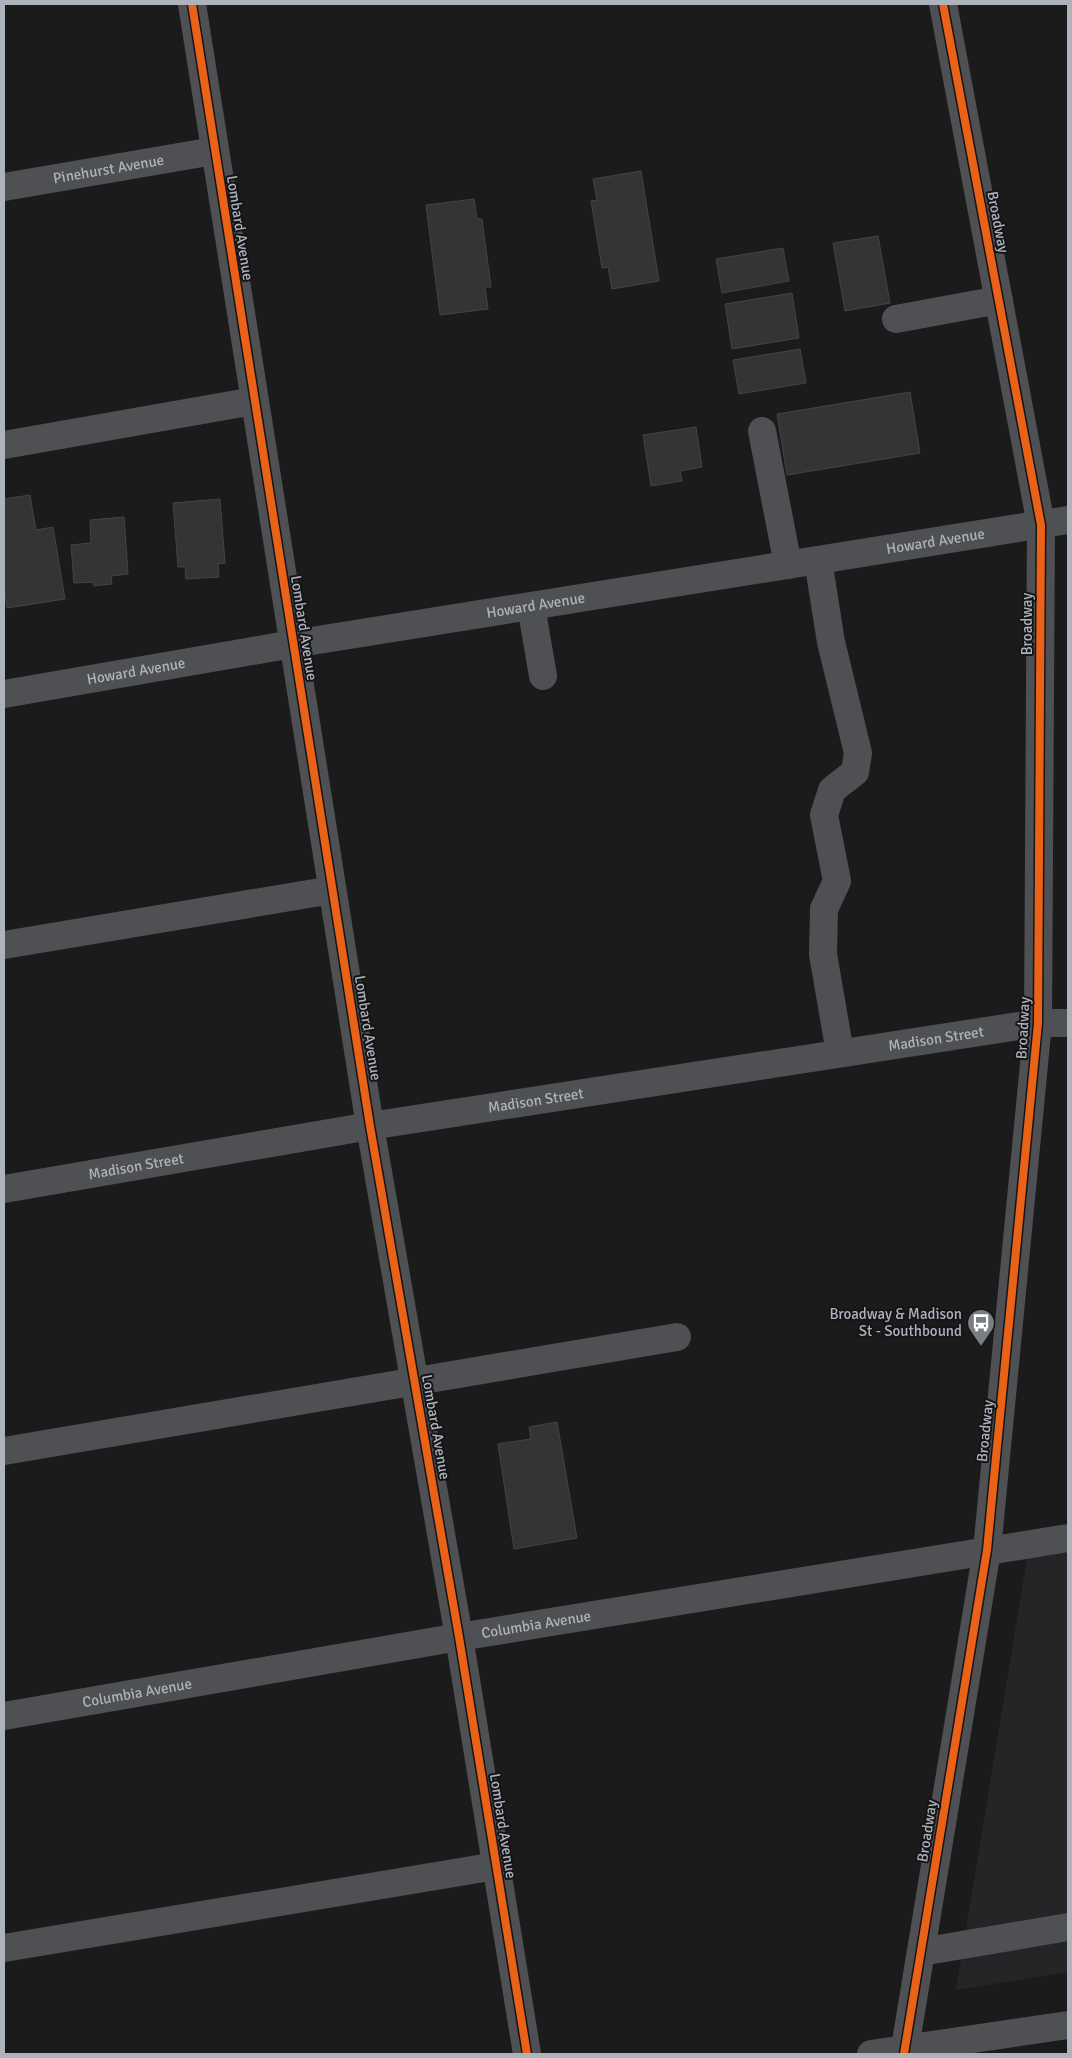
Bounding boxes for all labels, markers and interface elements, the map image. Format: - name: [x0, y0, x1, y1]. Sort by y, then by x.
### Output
- street label: Pinehurst Avenue: [52, 151, 165, 187]
- street label: Lombard Avenue: [223, 174, 257, 282]
- street label: Broadway: [983, 190, 1013, 254]
- street label: Howard Avenue: [885, 524, 986, 558]
- street label: Lombard Avenue: [287, 574, 321, 682]
- street label: Howard Avenue: [485, 588, 586, 622]
- street label: Broadway: [1018, 593, 1036, 655]
- street label: Howard Avenue: [85, 654, 187, 689]
- street label: Lombard Avenue: [351, 974, 385, 1082]
- street label: Broadway: [1012, 996, 1034, 1060]
- street label: Madison Street: [887, 1022, 985, 1055]
- street label: Madison Street: [487, 1084, 585, 1117]
- street label: Madison Street: [87, 1149, 185, 1183]
- place label: Broadway & Madison St - Southbound: [829, 1305, 962, 1340]
- bus stop icon: Broadway & Madison St - Southbound: [966, 1308, 996, 1347]
- street label: Lombard Avenue: [418, 1373, 454, 1481]
- street label: Broadway: [973, 1399, 997, 1463]
- street label: Columbia Avenue: [480, 1607, 592, 1642]
- street label: Columbia Avenue: [81, 1675, 193, 1711]
- street label: Lombard Avenue: [486, 1772, 520, 1880]
- street label: Broadway: [913, 1799, 941, 1863]

